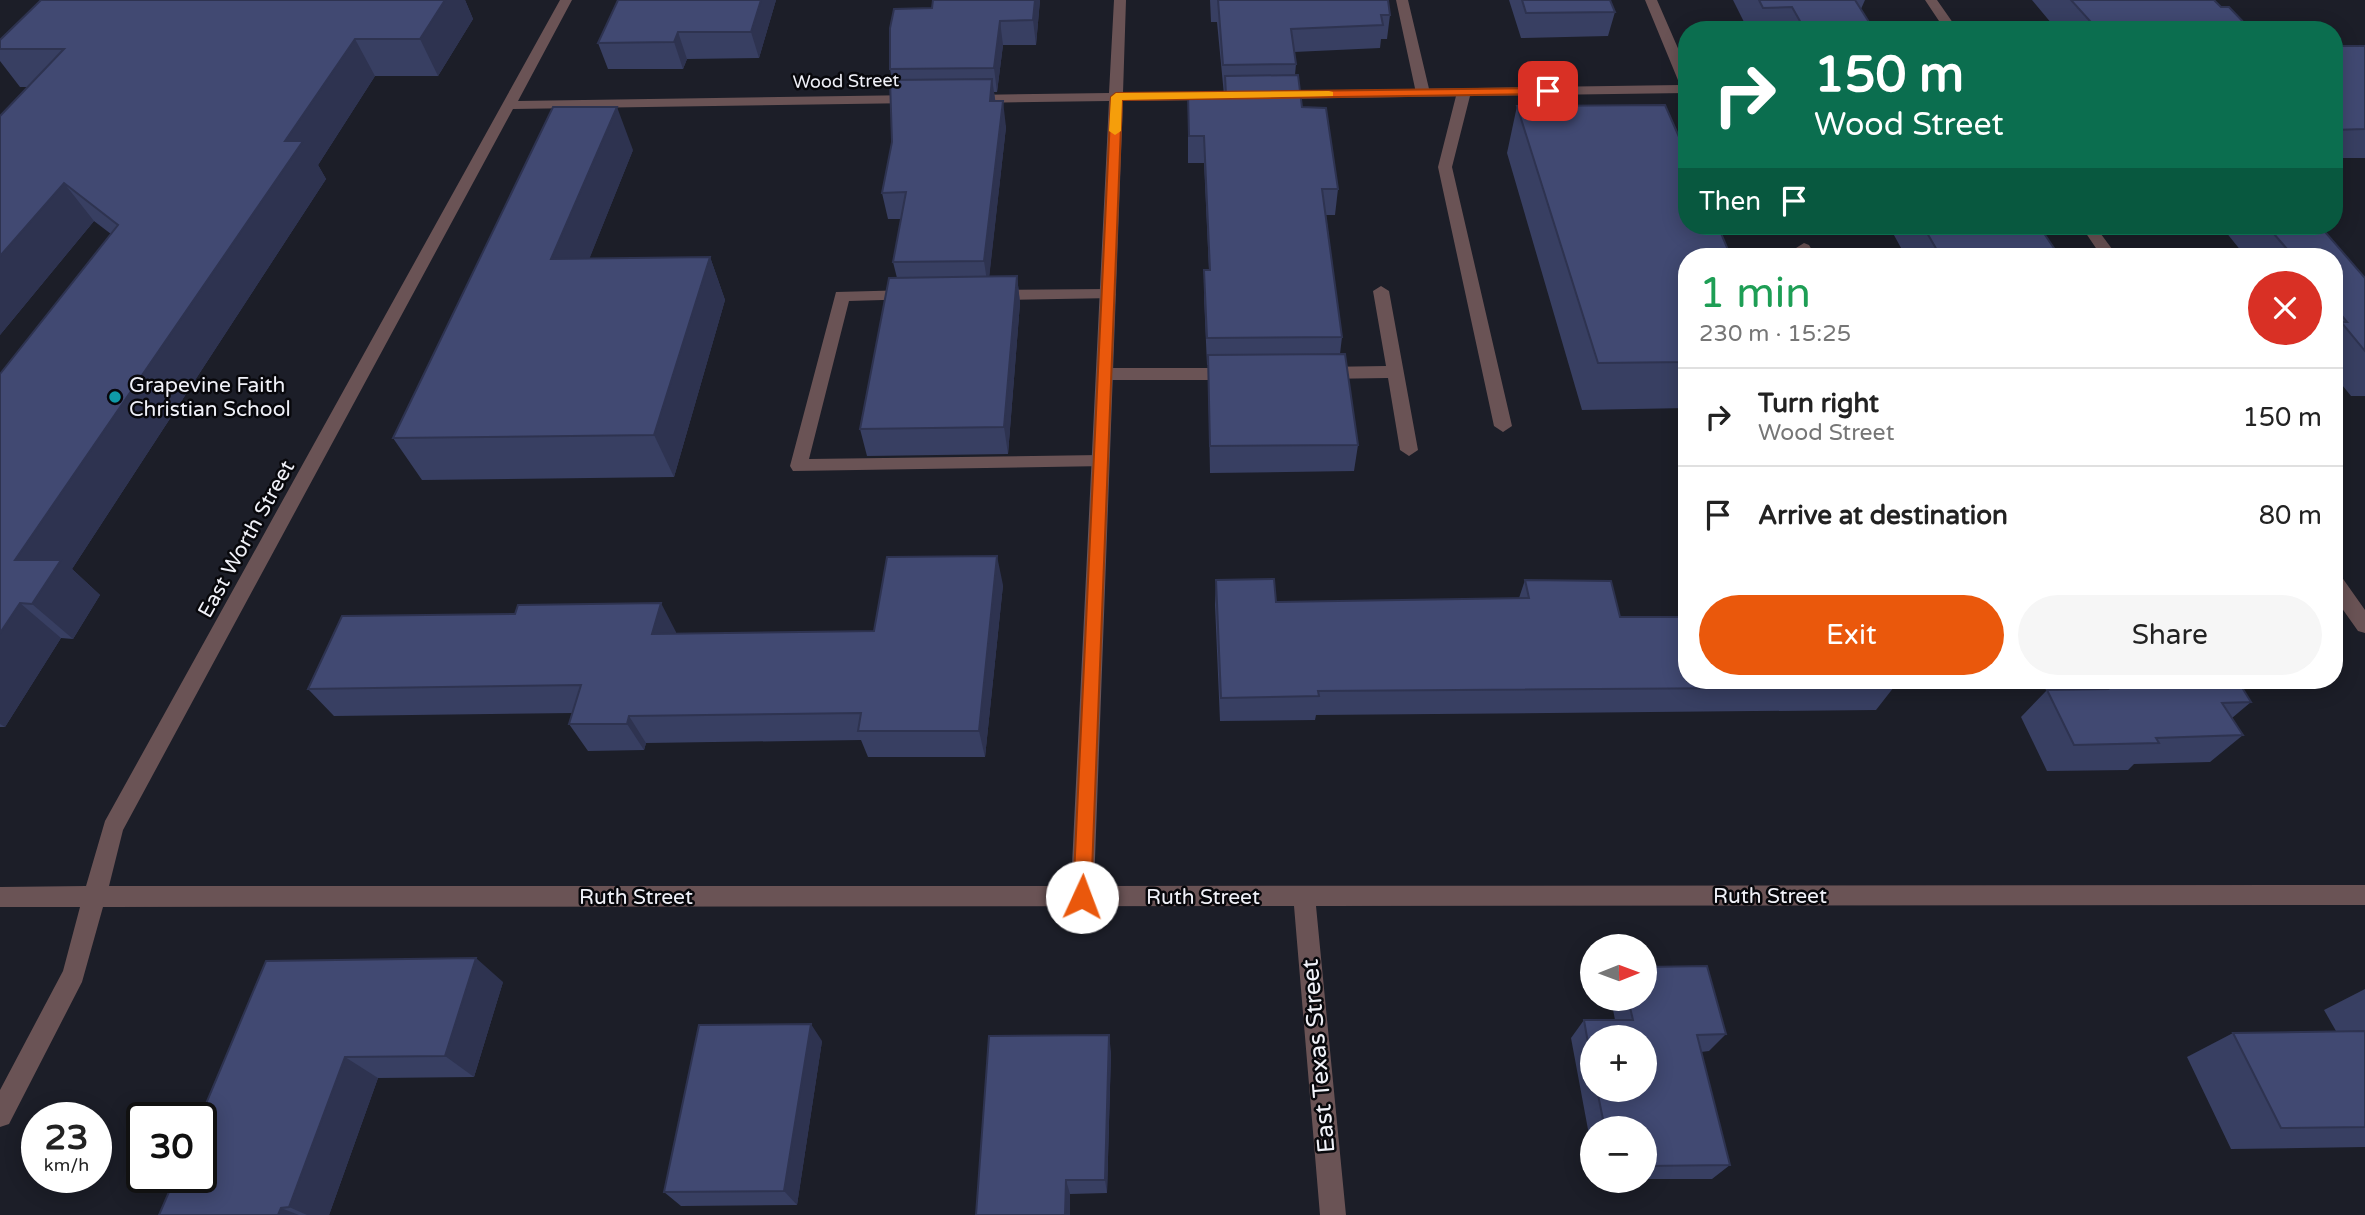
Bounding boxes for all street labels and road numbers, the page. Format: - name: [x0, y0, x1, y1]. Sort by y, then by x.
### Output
- street label: Wood Street: [792, 69, 900, 93]
- street label: East Worth Street: [193, 456, 300, 622]
- street label: Ruth Street: [1713, 884, 1827, 909]
- street label: Ruth Street: [579, 885, 693, 910]
- street label: Ruth Street: [1146, 885, 1260, 910]
- street label: East Texas Street: [1296, 958, 1341, 1154]

